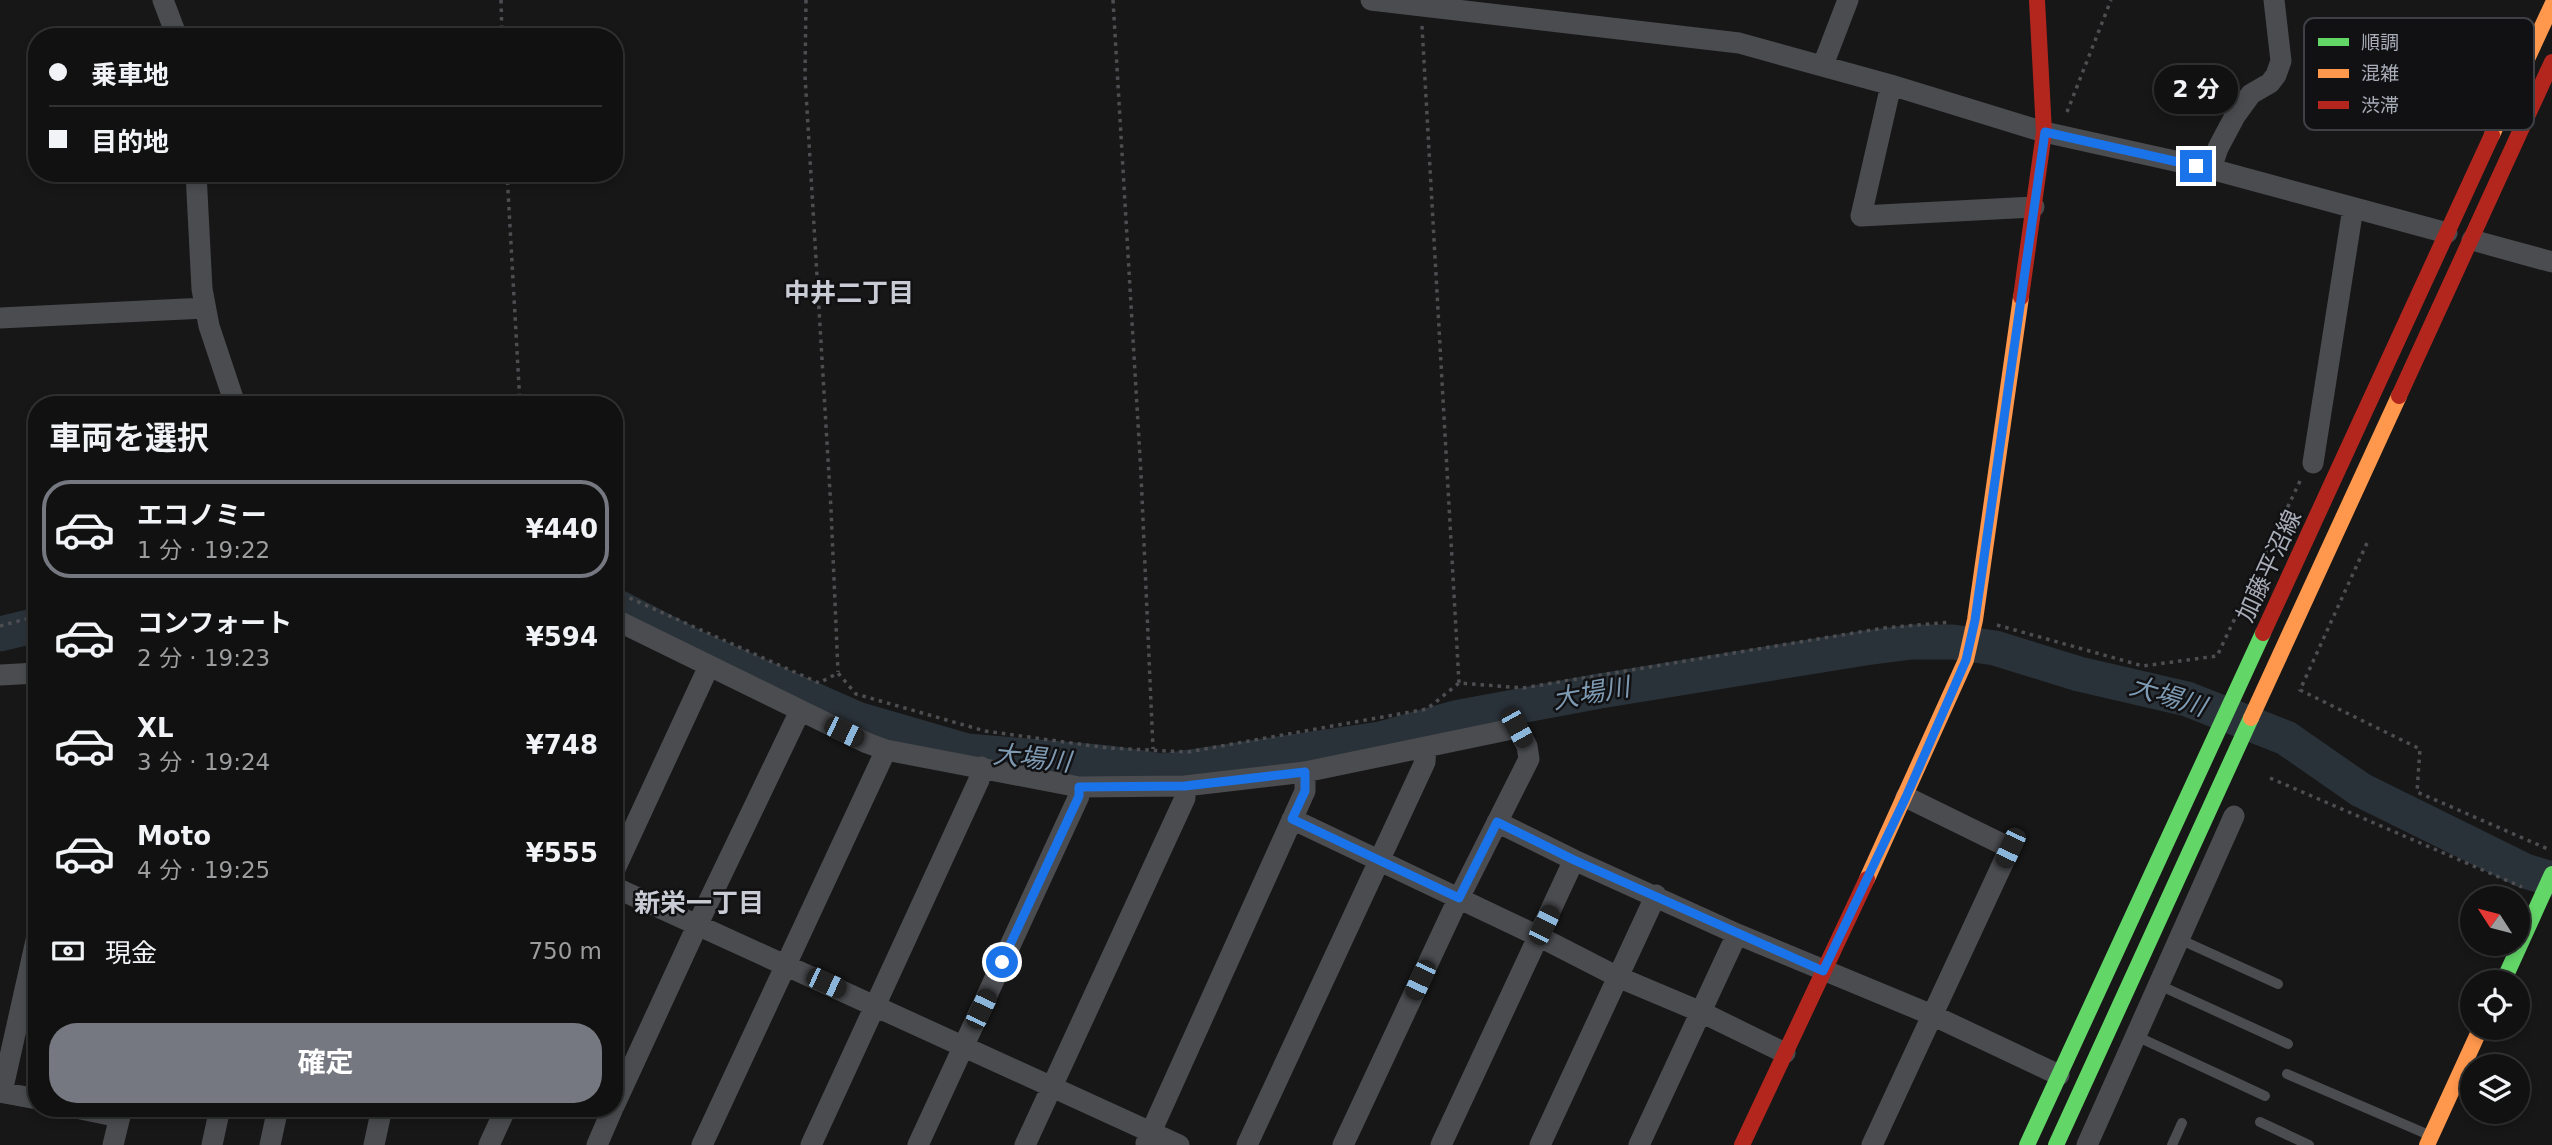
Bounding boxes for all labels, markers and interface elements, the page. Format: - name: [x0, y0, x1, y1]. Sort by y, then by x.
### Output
- legend: [2304, 18, 2534, 130]
- text: 順調: [2361, 31, 2399, 53]
- text: 乗車地: [91, 60, 169, 90]
- text: 混雑: [2361, 62, 2399, 84]
- callout: 2 分: [2154, 64, 2238, 114]
- text: 2 分: [2172, 76, 2220, 102]
- text: 渋滞: [2361, 94, 2399, 116]
- text: 目的地: [91, 127, 169, 157]
- route end: [2180, 150, 2212, 182]
- district label: 中井二丁目: [784, 278, 914, 308]
- text: 車両を選択: [49, 419, 209, 457]
- icon: car: [53, 498, 116, 561]
- text: エコノミー: [137, 500, 267, 530]
- street label: 加藤平沼線: [2231, 506, 2307, 626]
- text: ¥440: [526, 514, 598, 544]
- text: 1 分 · 19:22: [137, 537, 270, 563]
- icon: car: [53, 606, 116, 669]
- text: コンフォート: [137, 608, 292, 638]
- text: ¥594: [526, 622, 598, 652]
- text: 2 分 · 19:23: [137, 645, 270, 671]
- water label: 大場川: [2126, 670, 2213, 723]
- water label: 大場川: [1550, 671, 1635, 715]
- car: [1498, 705, 1537, 751]
- text: XL: [137, 713, 174, 743]
- car: [821, 713, 868, 751]
- icon: car: [53, 714, 116, 777]
- text: ¥748: [526, 730, 598, 760]
- water label: 大場川: [992, 739, 1075, 777]
- text: 3 分 · 19:24: [137, 749, 270, 775]
- text: Moto: [137, 821, 211, 851]
- icon: car: [53, 822, 116, 885]
- car: [1992, 825, 2029, 871]
- text: ¥555: [526, 838, 598, 868]
- text: 4 分 · 19:25: [137, 857, 270, 883]
- north arrow: [2460, 886, 2530, 956]
- map controls: [2460, 886, 2530, 1124]
- district label: 新栄一丁目: [634, 888, 764, 918]
- car: [1526, 902, 1563, 948]
- icon: cash: [49, 932, 87, 970]
- text: 現金: [105, 938, 157, 968]
- text: 750 m: [528, 938, 602, 964]
- route start: [986, 946, 1018, 978]
- car: [1402, 957, 1439, 1003]
- car: [803, 965, 850, 1001]
- button: locate: [2460, 970, 2530, 1040]
- car: [963, 986, 1000, 1032]
- button: 確定: [49, 1023, 602, 1103]
- button: layers: [2460, 1054, 2530, 1124]

